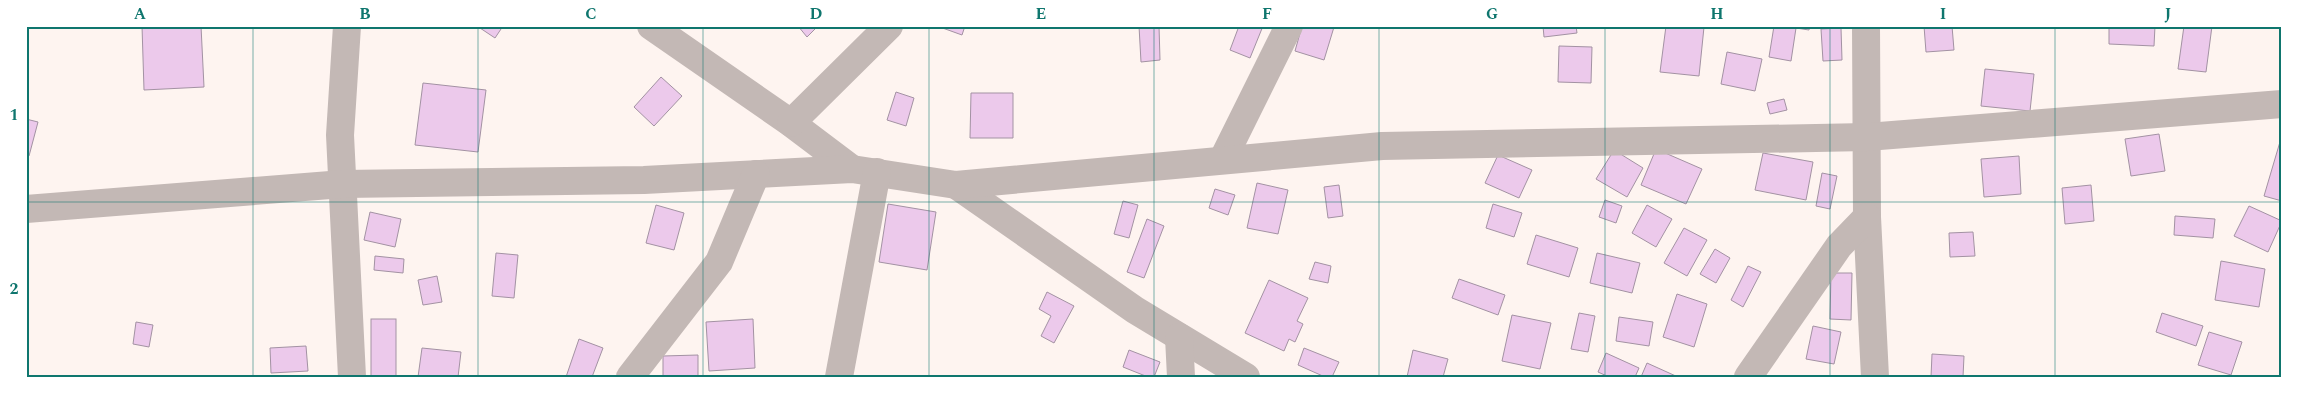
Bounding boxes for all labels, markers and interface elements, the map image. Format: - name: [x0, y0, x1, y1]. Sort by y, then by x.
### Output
- text: A: [134, 2, 147, 26]
- text: B: [359, 2, 371, 26]
- text: C: [585, 2, 597, 26]
- text: D: [810, 2, 823, 26]
- text: E: [1036, 2, 1046, 26]
- text: F: [1262, 2, 1272, 26]
- text: G: [1486, 2, 1498, 26]
- text: H: [1710, 2, 1724, 26]
- text: I: [1940, 2, 1946, 26]
- text: J: [2165, 2, 2172, 26]
- text: 1: [10, 103, 18, 127]
- text: 2: [10, 277, 19, 301]

